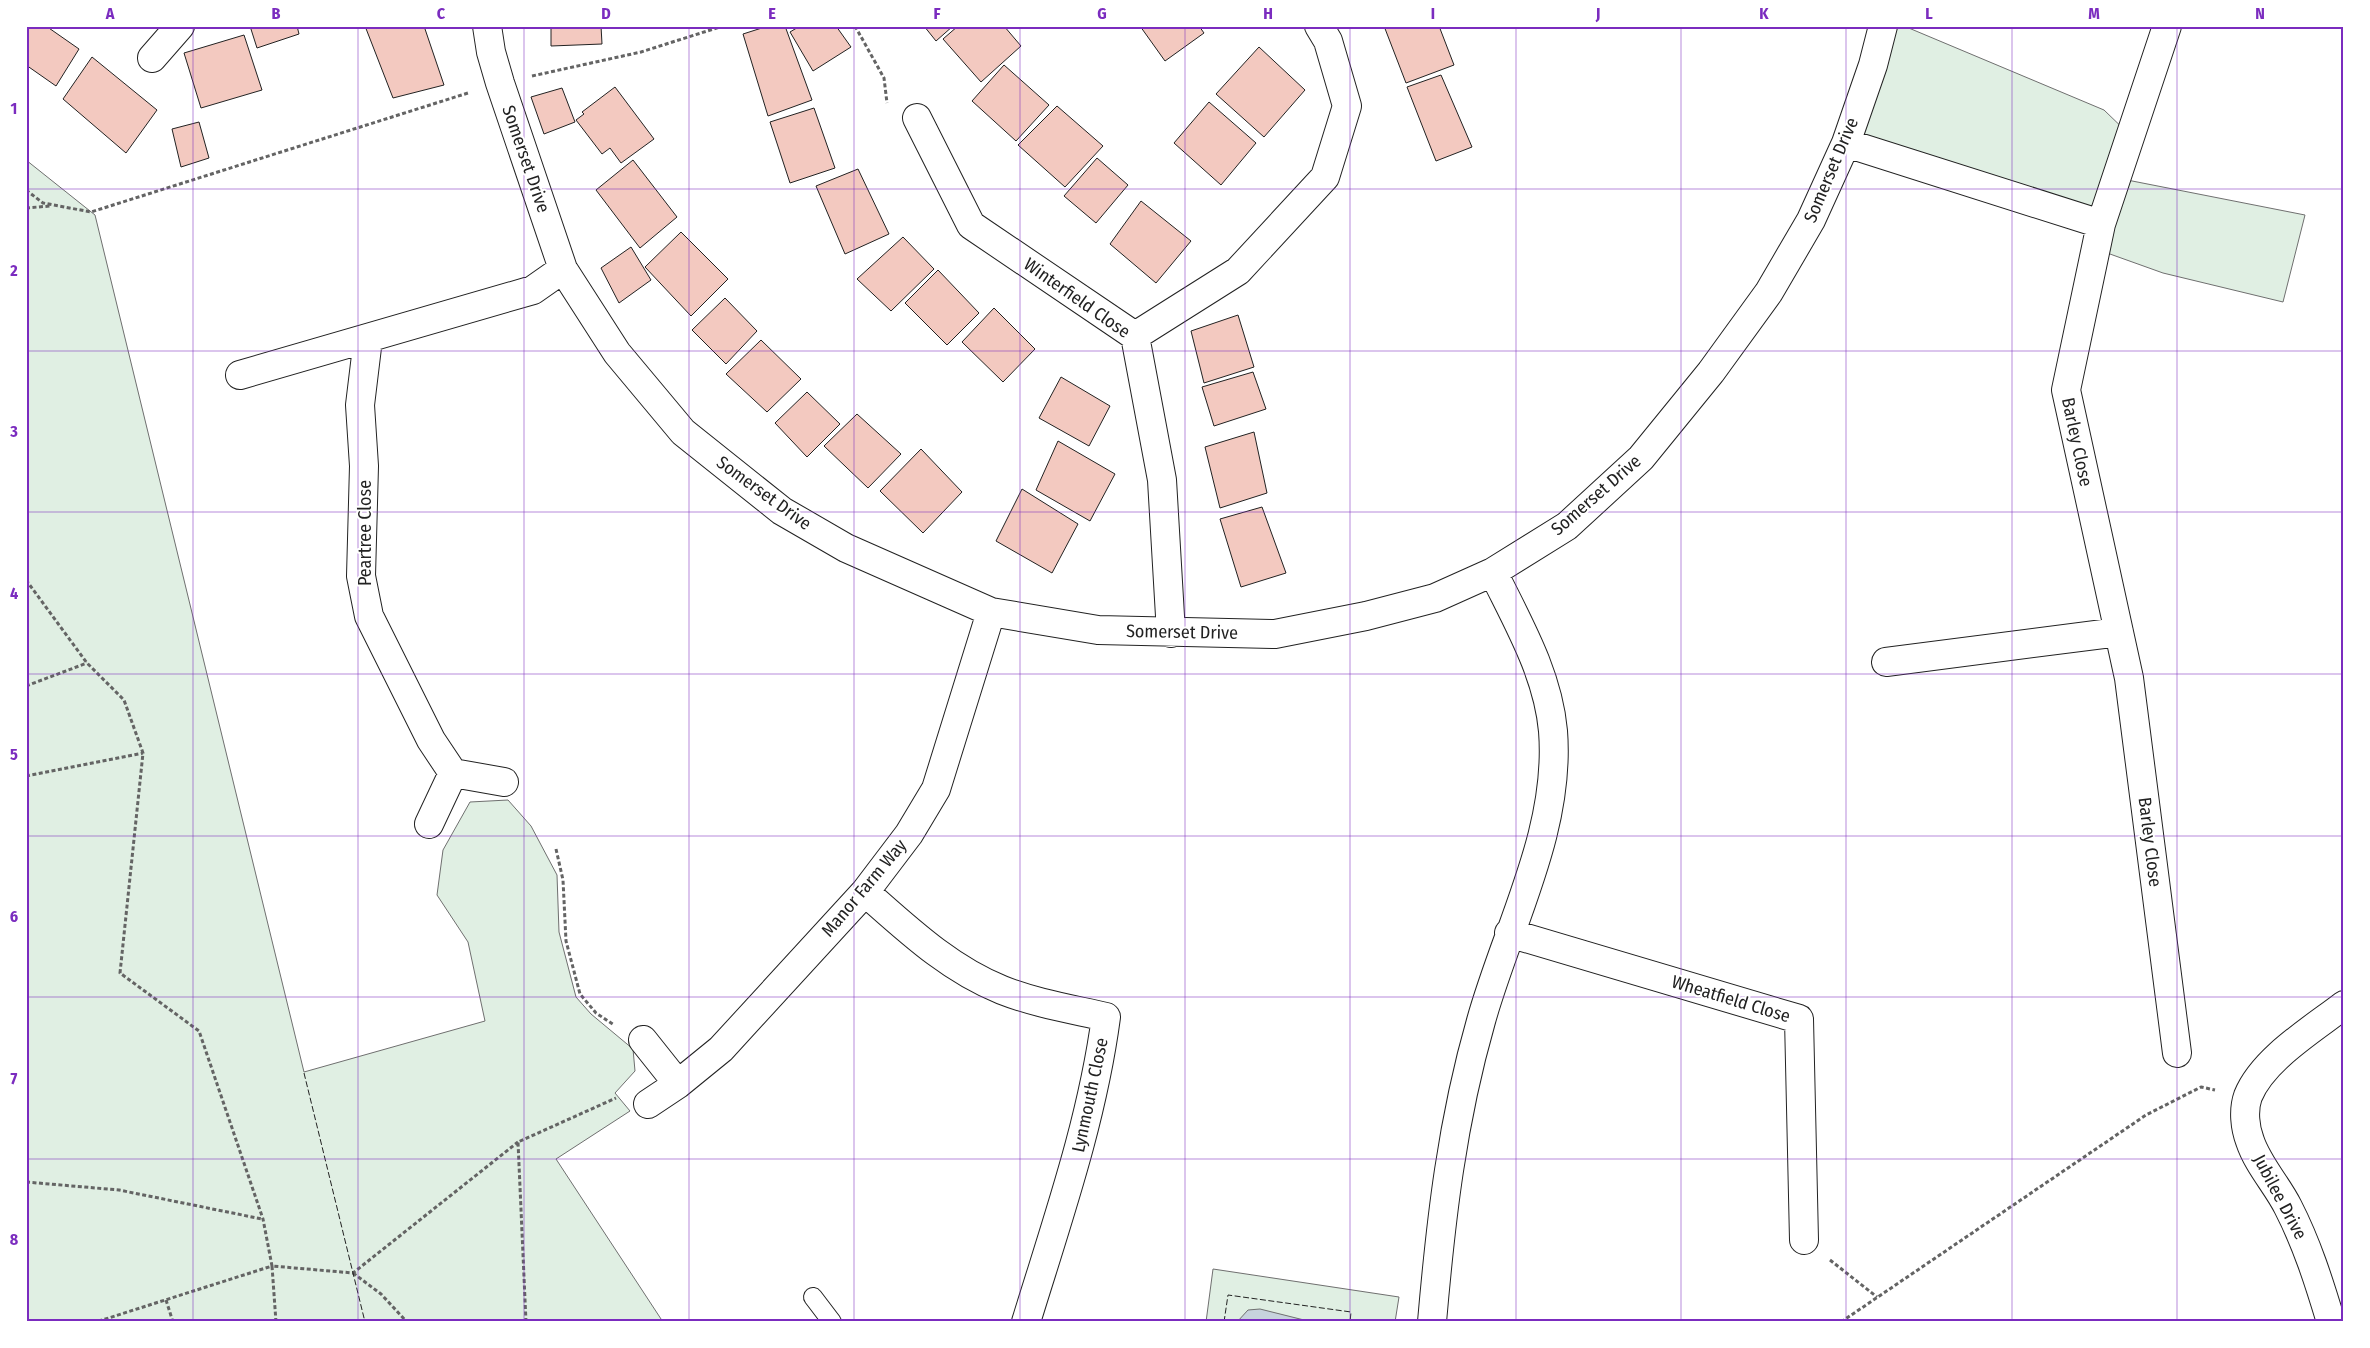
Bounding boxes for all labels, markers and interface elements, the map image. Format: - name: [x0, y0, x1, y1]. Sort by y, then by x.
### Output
- text: A: [105, 4, 115, 23]
- text: B: [272, 4, 281, 23]
- text: C: [437, 4, 446, 23]
- text: D: [601, 4, 611, 23]
- text: E: [768, 4, 776, 23]
- text: F: [933, 4, 941, 23]
- text: G: [1097, 4, 1107, 23]
- text: H: [1263, 4, 1273, 23]
- text: I: [1431, 4, 1435, 23]
- text: J: [1595, 4, 1600, 23]
- text: K: [1759, 4, 1769, 23]
- text: L: [1925, 4, 1933, 23]
- text: M: [2088, 4, 2100, 23]
- text: N: [2255, 4, 2265, 23]
- text: 1: [11, 99, 17, 118]
- street label: Somerset Drive: [497, 102, 555, 216]
- street label: Somerset Drive: [1799, 114, 1863, 226]
- street label: Winterfield Close: [1020, 253, 1135, 343]
- text: 2: [9, 261, 18, 280]
- street label: Barley Close: [2057, 396, 2097, 489]
- text: 3: [9, 422, 18, 441]
- street label: Somerset Drive: [1547, 450, 1646, 540]
- street label: Somerset Drive: [712, 451, 816, 535]
- street label: Peartree Close: [354, 480, 376, 586]
- text: 4: [10, 584, 18, 603]
- street label: Somerset Drive: [1126, 620, 1238, 644]
- text: 5: [10, 745, 18, 764]
- street label: Barley Close: [2134, 796, 2166, 888]
- street label: Manor Farm Way: [817, 835, 911, 941]
- text: 6: [10, 907, 18, 926]
- street label: Wheatfield Close: [1669, 971, 1793, 1028]
- street label: Lynmouth Close: [1067, 1036, 1113, 1154]
- text: 7: [11, 1069, 18, 1088]
- street label: Jubilee Drive: [2248, 1151, 2312, 1243]
- text: 8: [10, 1230, 19, 1249]

